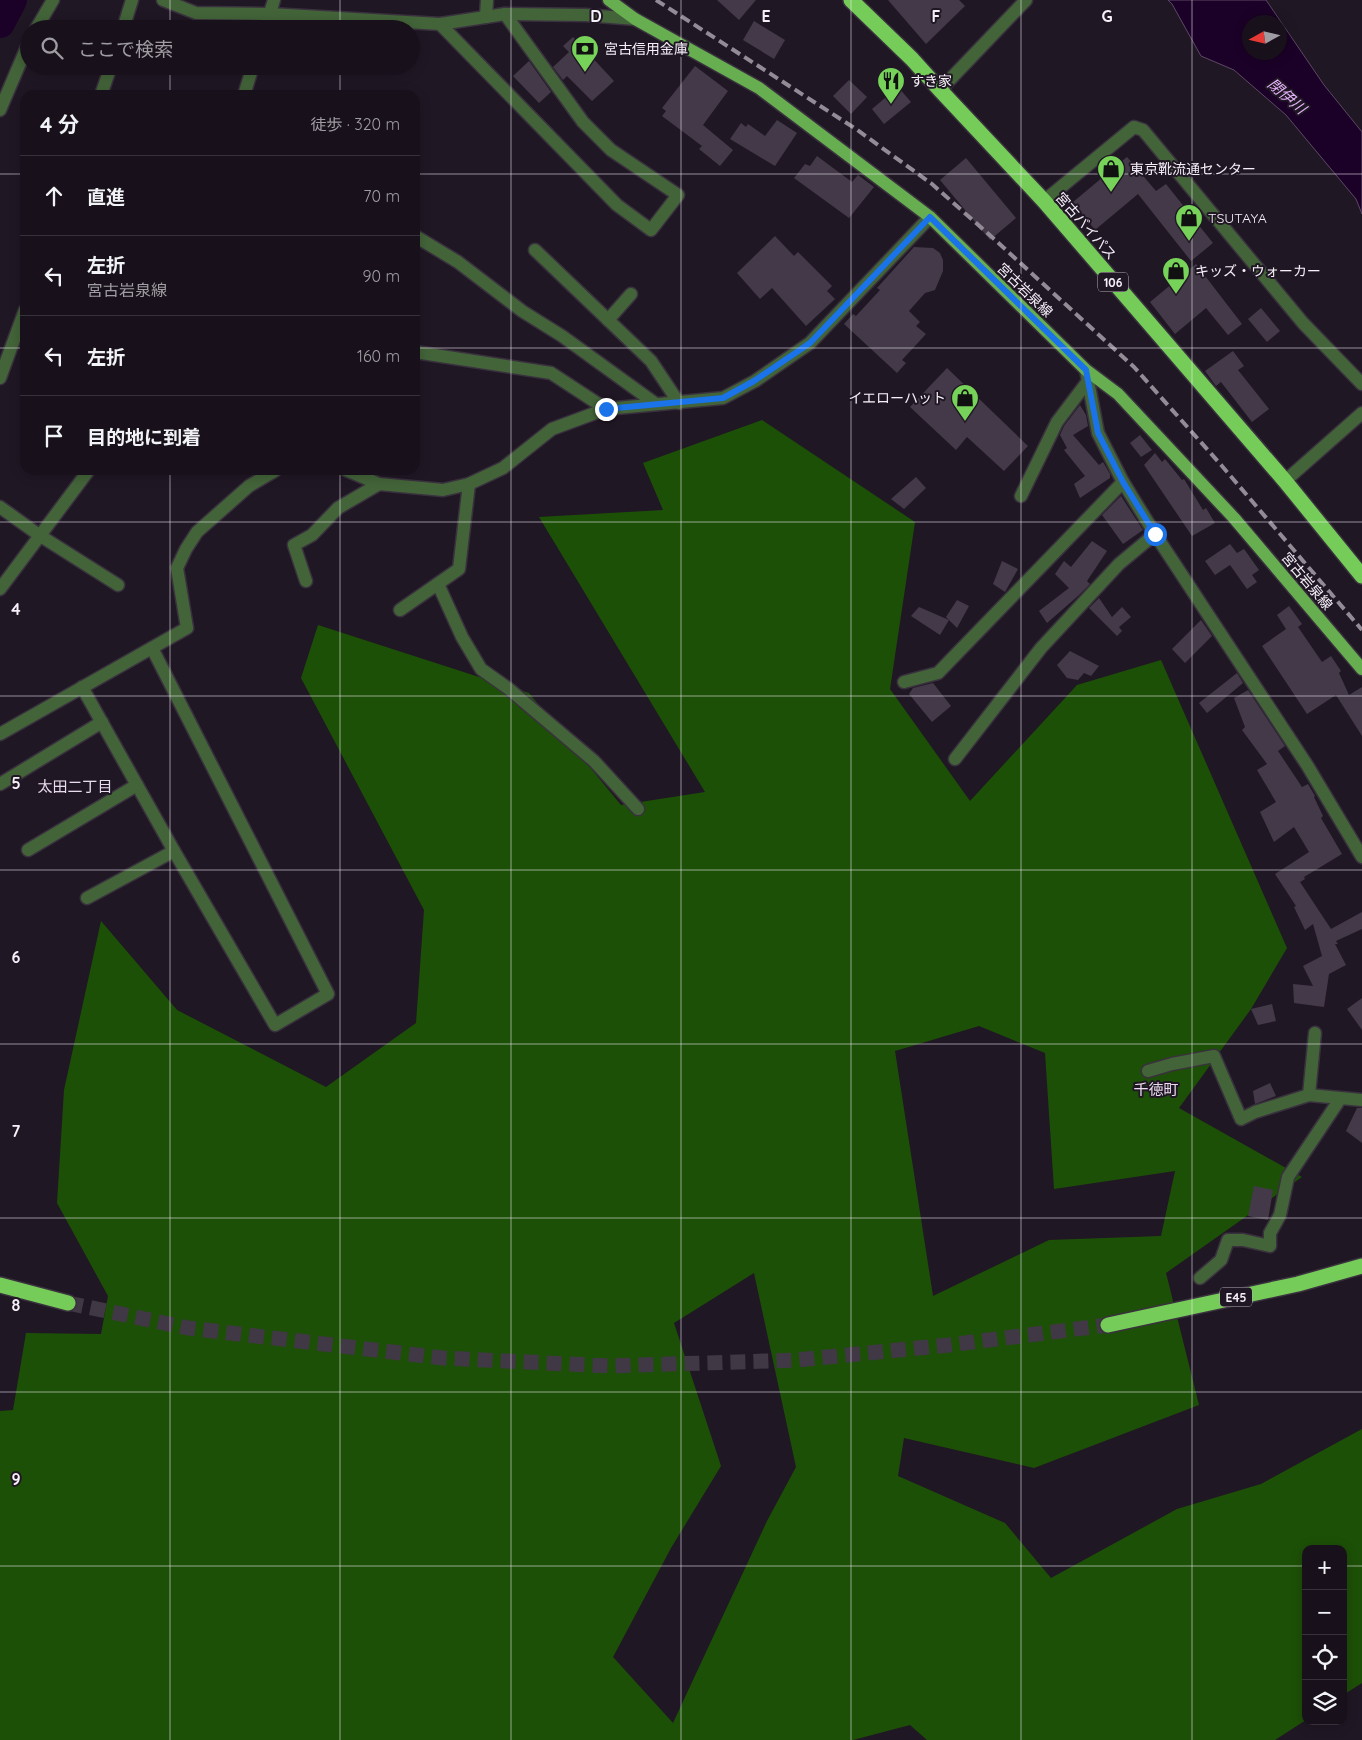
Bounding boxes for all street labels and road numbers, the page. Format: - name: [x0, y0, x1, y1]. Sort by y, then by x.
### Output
- street label: 宮古バイパス: [1052, 188, 1120, 264]
- street label: 宮古岩泉線: [994, 259, 1056, 321]
- road number: 106: [1098, 272, 1128, 292]
- street label: 宮古岩泉線: [1278, 548, 1336, 614]
- road number: E45: [1220, 1288, 1252, 1306]

